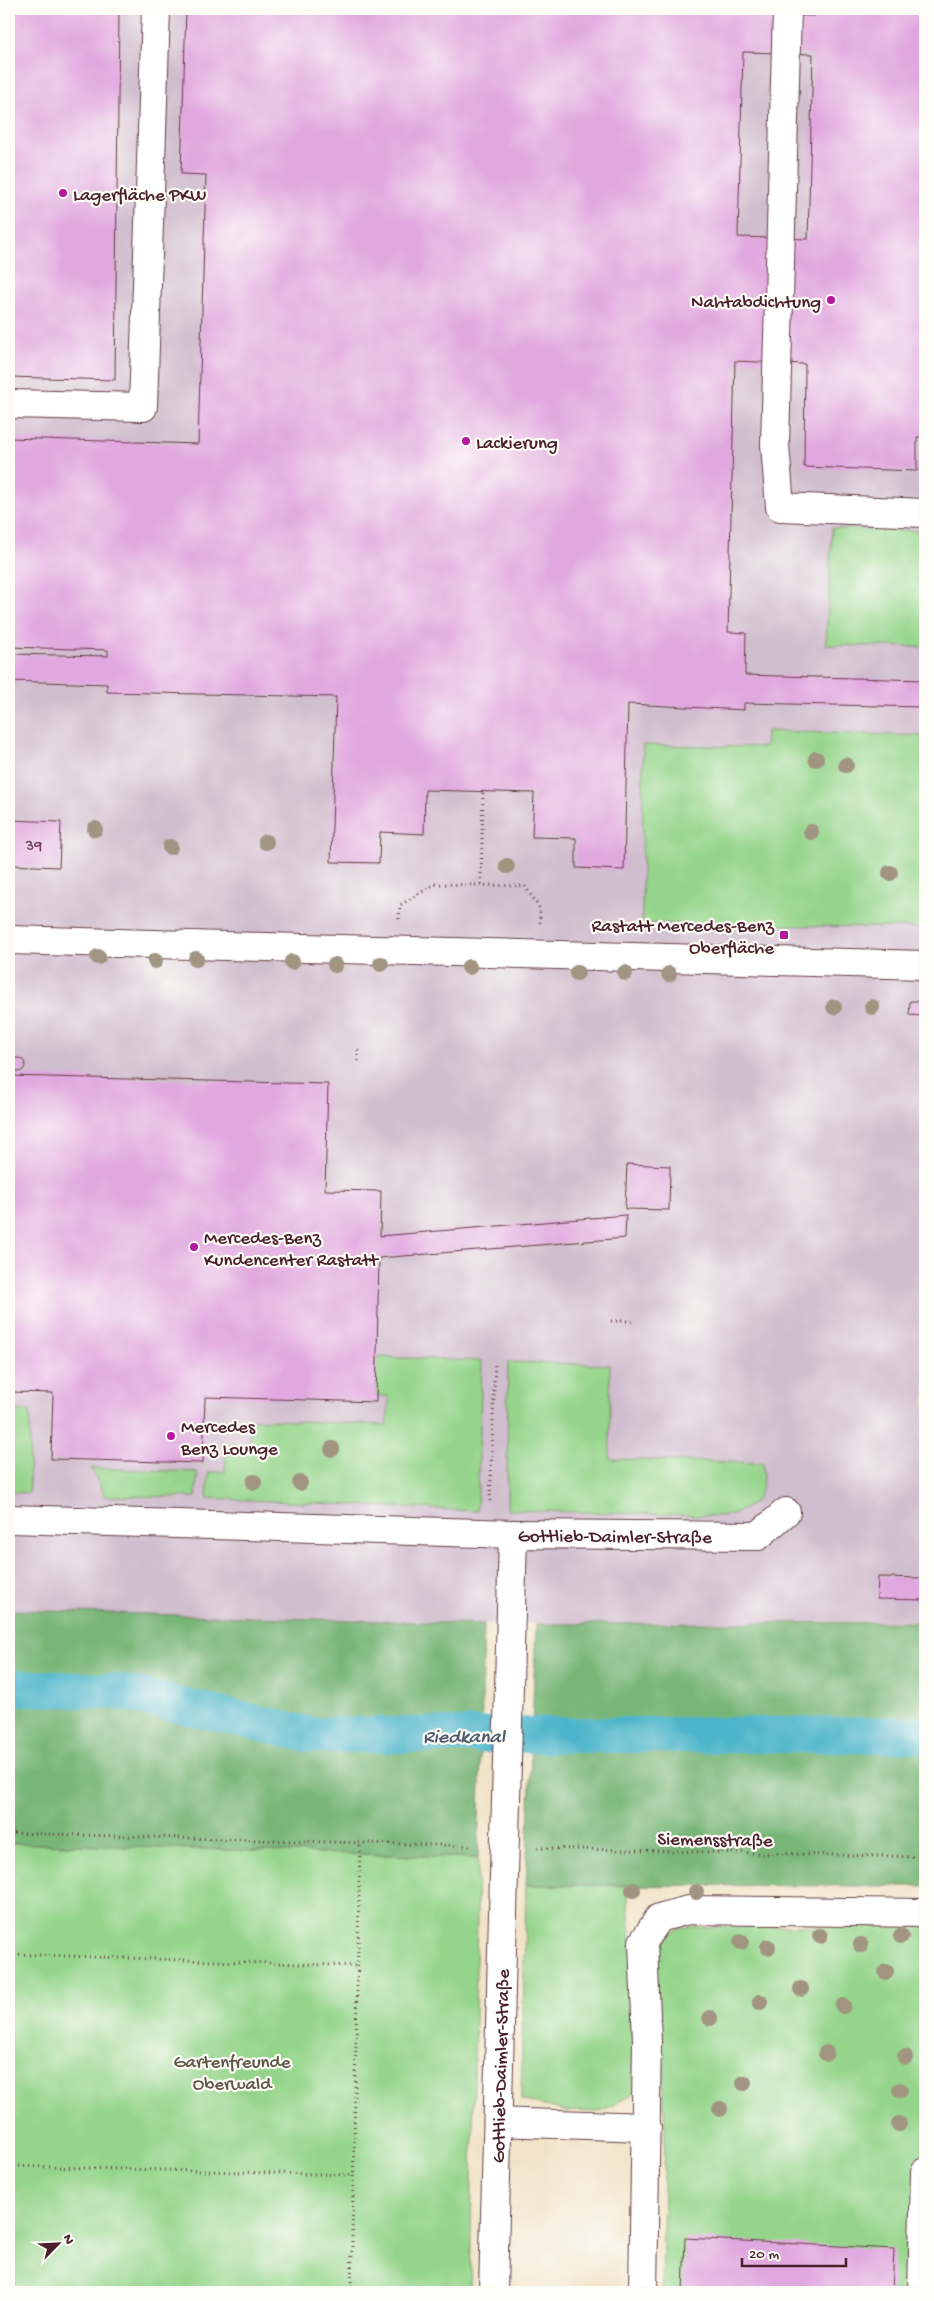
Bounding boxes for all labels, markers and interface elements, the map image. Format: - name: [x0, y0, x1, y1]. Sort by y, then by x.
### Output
- place label: Lagerfläche PKW: [73, 185, 206, 208]
- marker: Lagerfläche PKW: [57, 187, 69, 199]
- place label: Nahtabdichtung: [691, 292, 821, 315]
- marker: Nahtabdichtung: [825, 294, 837, 306]
- place label: Lackierung: [476, 433, 558, 456]
- marker: Lackierung: [460, 435, 472, 447]
- house number: 39: [25, 838, 42, 857]
- place label: Rastatt Mercedes-Benz Oberfläche: [591, 916, 775, 961]
- marker: Rastatt Mercedes-Benz Oberfläche: [778, 929, 790, 941]
- place label: Mercedes-Benz Kundencenter Rastatt: [204, 1228, 380, 1273]
- marker: Mercedes-Benz Kundencenter Rastatt: [188, 1241, 200, 1253]
- place label: Mercedes Benz Lounge: [180, 1417, 278, 1462]
- marker: Mercedes Benz Lounge: [165, 1430, 177, 1442]
- street label: Gottlieb-Daimler-Straße: [518, 1526, 712, 1551]
- water label: Riedkanal: [423, 1727, 507, 1750]
- street label: Siemensstraße: [657, 1829, 773, 1854]
- street label: Gottlieb-Daimler-Straße: [488, 1969, 517, 2163]
- park label: Gartenfreunde Oberwald: [173, 2052, 291, 2097]
- north arrow: [32, 2218, 82, 2268]
- text: N: [58, 2232, 77, 2247]
- scale bar: [742, 2236, 845, 2268]
- text: 20 m: [749, 2246, 779, 2264]

